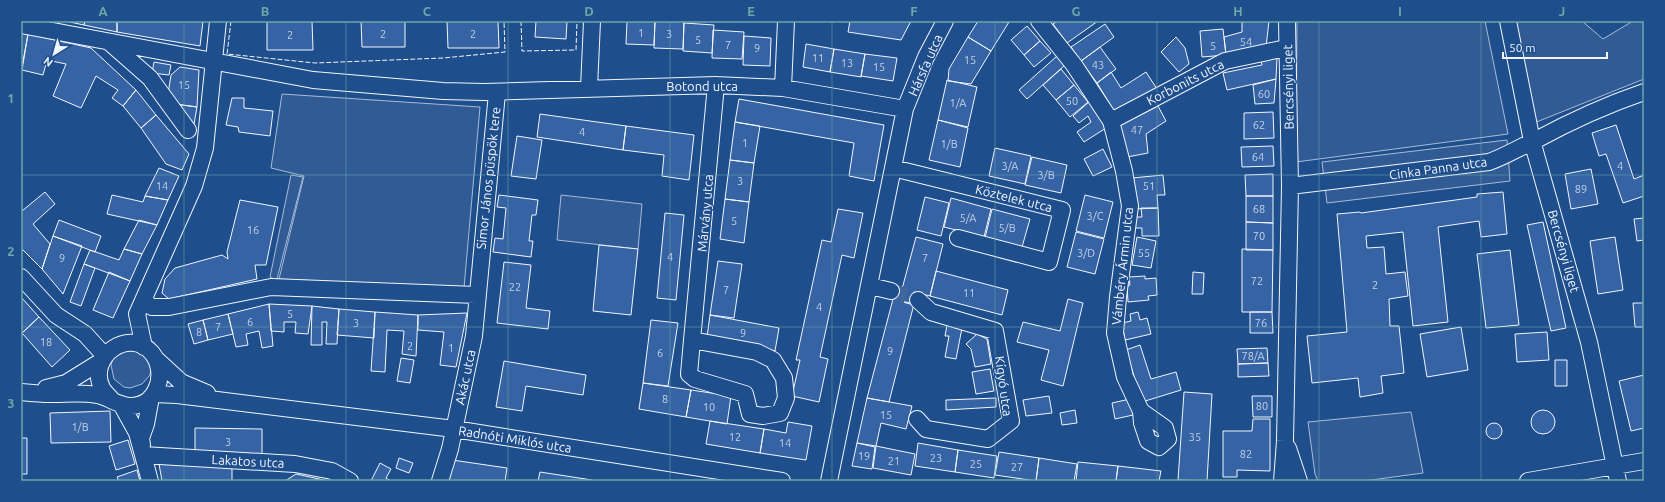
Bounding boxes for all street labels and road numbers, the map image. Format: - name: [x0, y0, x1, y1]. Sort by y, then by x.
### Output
- street label: Hársfa utca: [905, 32, 945, 98]
- street label: Bercsényi liget: [1280, 44, 1296, 130]
- street label: Korbonits utca: [1144, 56, 1226, 108]
- street label: Botond utca: [666, 79, 738, 93]
- street label: Simor János püspök tere: [474, 106, 502, 250]
- street label: Cinka Panna utca: [1388, 154, 1488, 182]
- street label: Márvány utca: [695, 174, 715, 252]
- street label: Köztelek utca: [974, 182, 1054, 214]
- street label: Vámbéry Ármin utca: [1108, 206, 1135, 326]
- street label: Bercsényi liget: [1546, 208, 1582, 294]
- street label: Akác utca: [452, 348, 478, 406]
- street label: Kígyó utca: [993, 355, 1015, 417]
- street label: Radnóti Miklós utca: [457, 423, 573, 455]
- street label: Lakatos utca: [211, 452, 285, 470]

